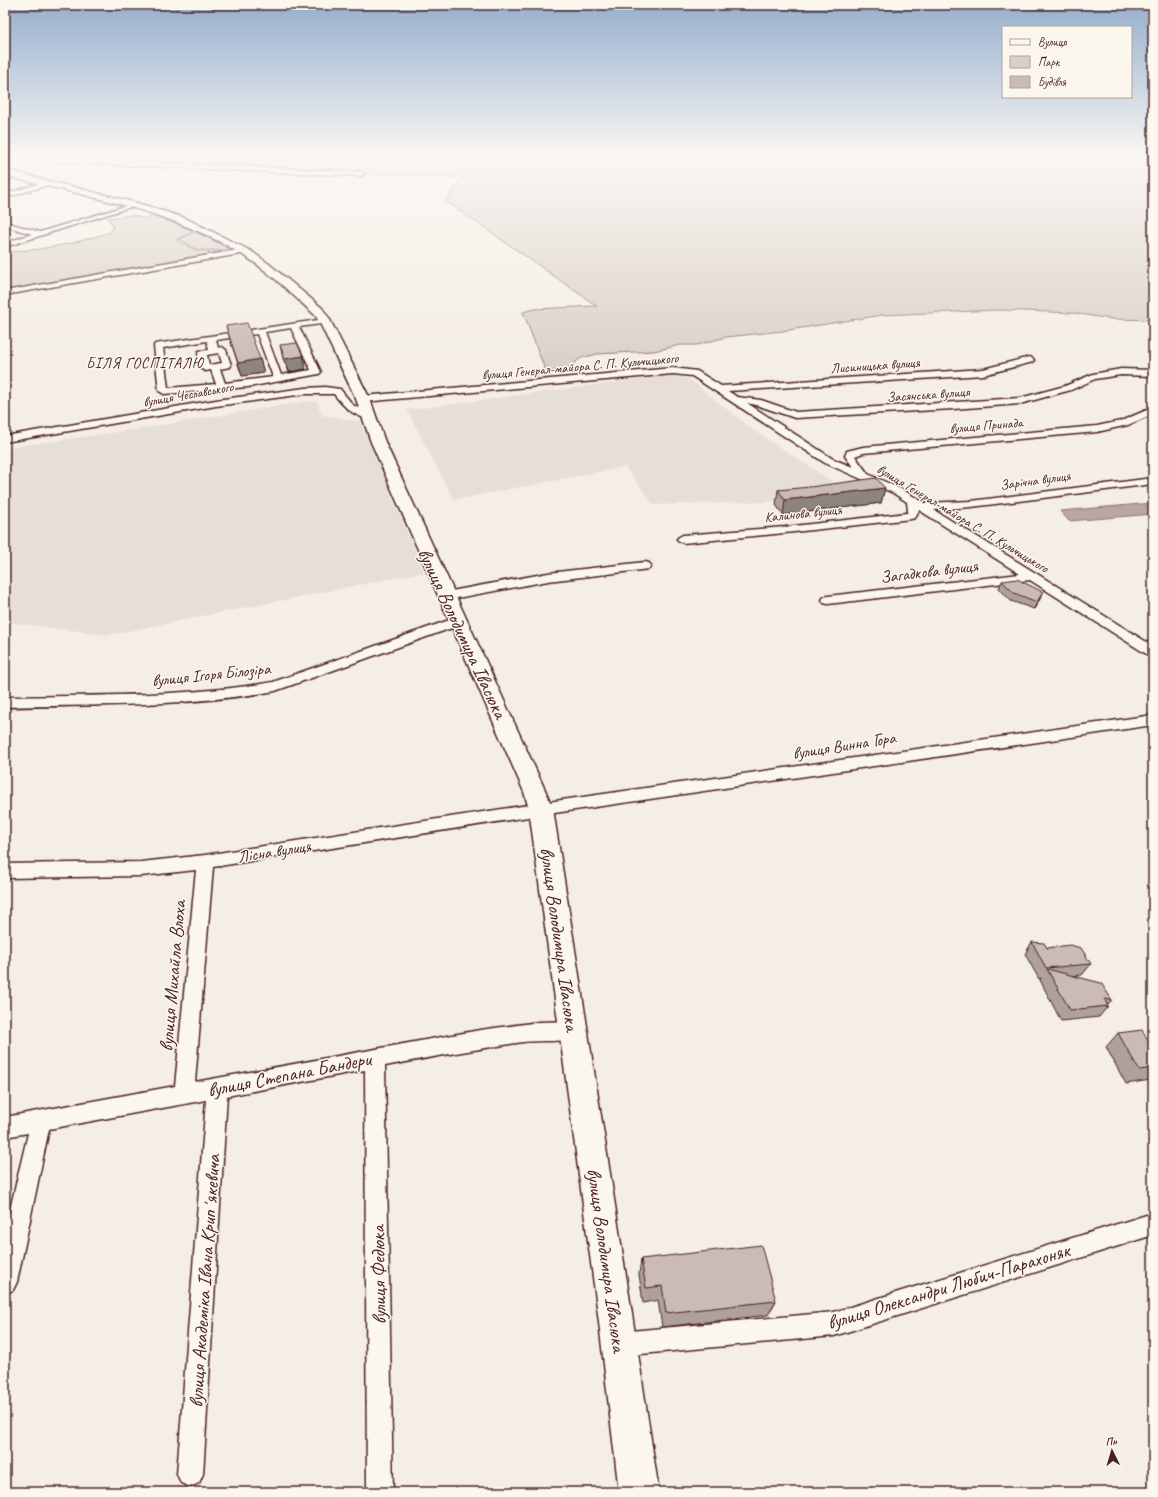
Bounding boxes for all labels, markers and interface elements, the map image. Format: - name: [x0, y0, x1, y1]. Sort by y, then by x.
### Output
- legend: [1002, 26, 1132, 98]
- text: Вулиця: [1038, 34, 1067, 50]
- text: Парк: [1038, 54, 1061, 70]
- text: Будівля: [1038, 74, 1067, 90]
- street label: вулиця Генерал-майора С. П. Кульчицького: [481, 349, 680, 384]
- district label: БІЛЯ ГОСПІТАЛЮ: [86, 354, 205, 373]
- street label: Лисиницька вулиця: [830, 354, 921, 377]
- street label: вулиця Чеславського: [142, 378, 236, 411]
- street label: Засянська вулиця: [886, 383, 971, 406]
- street label: вулиця Принада: [949, 414, 1025, 437]
- street label: вулиця Генерал-майора С. П. Кульчицького: [874, 460, 1053, 577]
- street label: Зарічна вулиця: [999, 467, 1072, 494]
- street label: Калинова вулиця: [764, 501, 843, 526]
- street label: вулиця Володимира Івасюка: [412, 544, 514, 724]
- street label: Загадкова вулиця: [879, 555, 980, 588]
- street label: вулиця Ігоря Білозіра: [151, 658, 273, 692]
- street label: вулиця Винна Гора: [791, 727, 899, 764]
- street label: Лісна вулиця: [236, 835, 313, 868]
- street label: вулиця Володимира Івасюка: [534, 845, 585, 1034]
- street label: вулиця Михайла Влоха: [153, 898, 192, 1053]
- street label: вулиця Степана Бандери: [205, 1046, 375, 1103]
- street label: вулиця Академіка Івана Крипʼякевича: [183, 1152, 226, 1408]
- street label: вулиця Володимира Івасюка: [581, 1166, 632, 1355]
- street label: вулиця Федюка: [365, 1223, 392, 1325]
- street label: вулиця Олександри Любич-Парахоняк: [824, 1237, 1074, 1335]
- north arrow: [1092, 1431, 1132, 1471]
- text: Пн: [1105, 1433, 1119, 1449]

